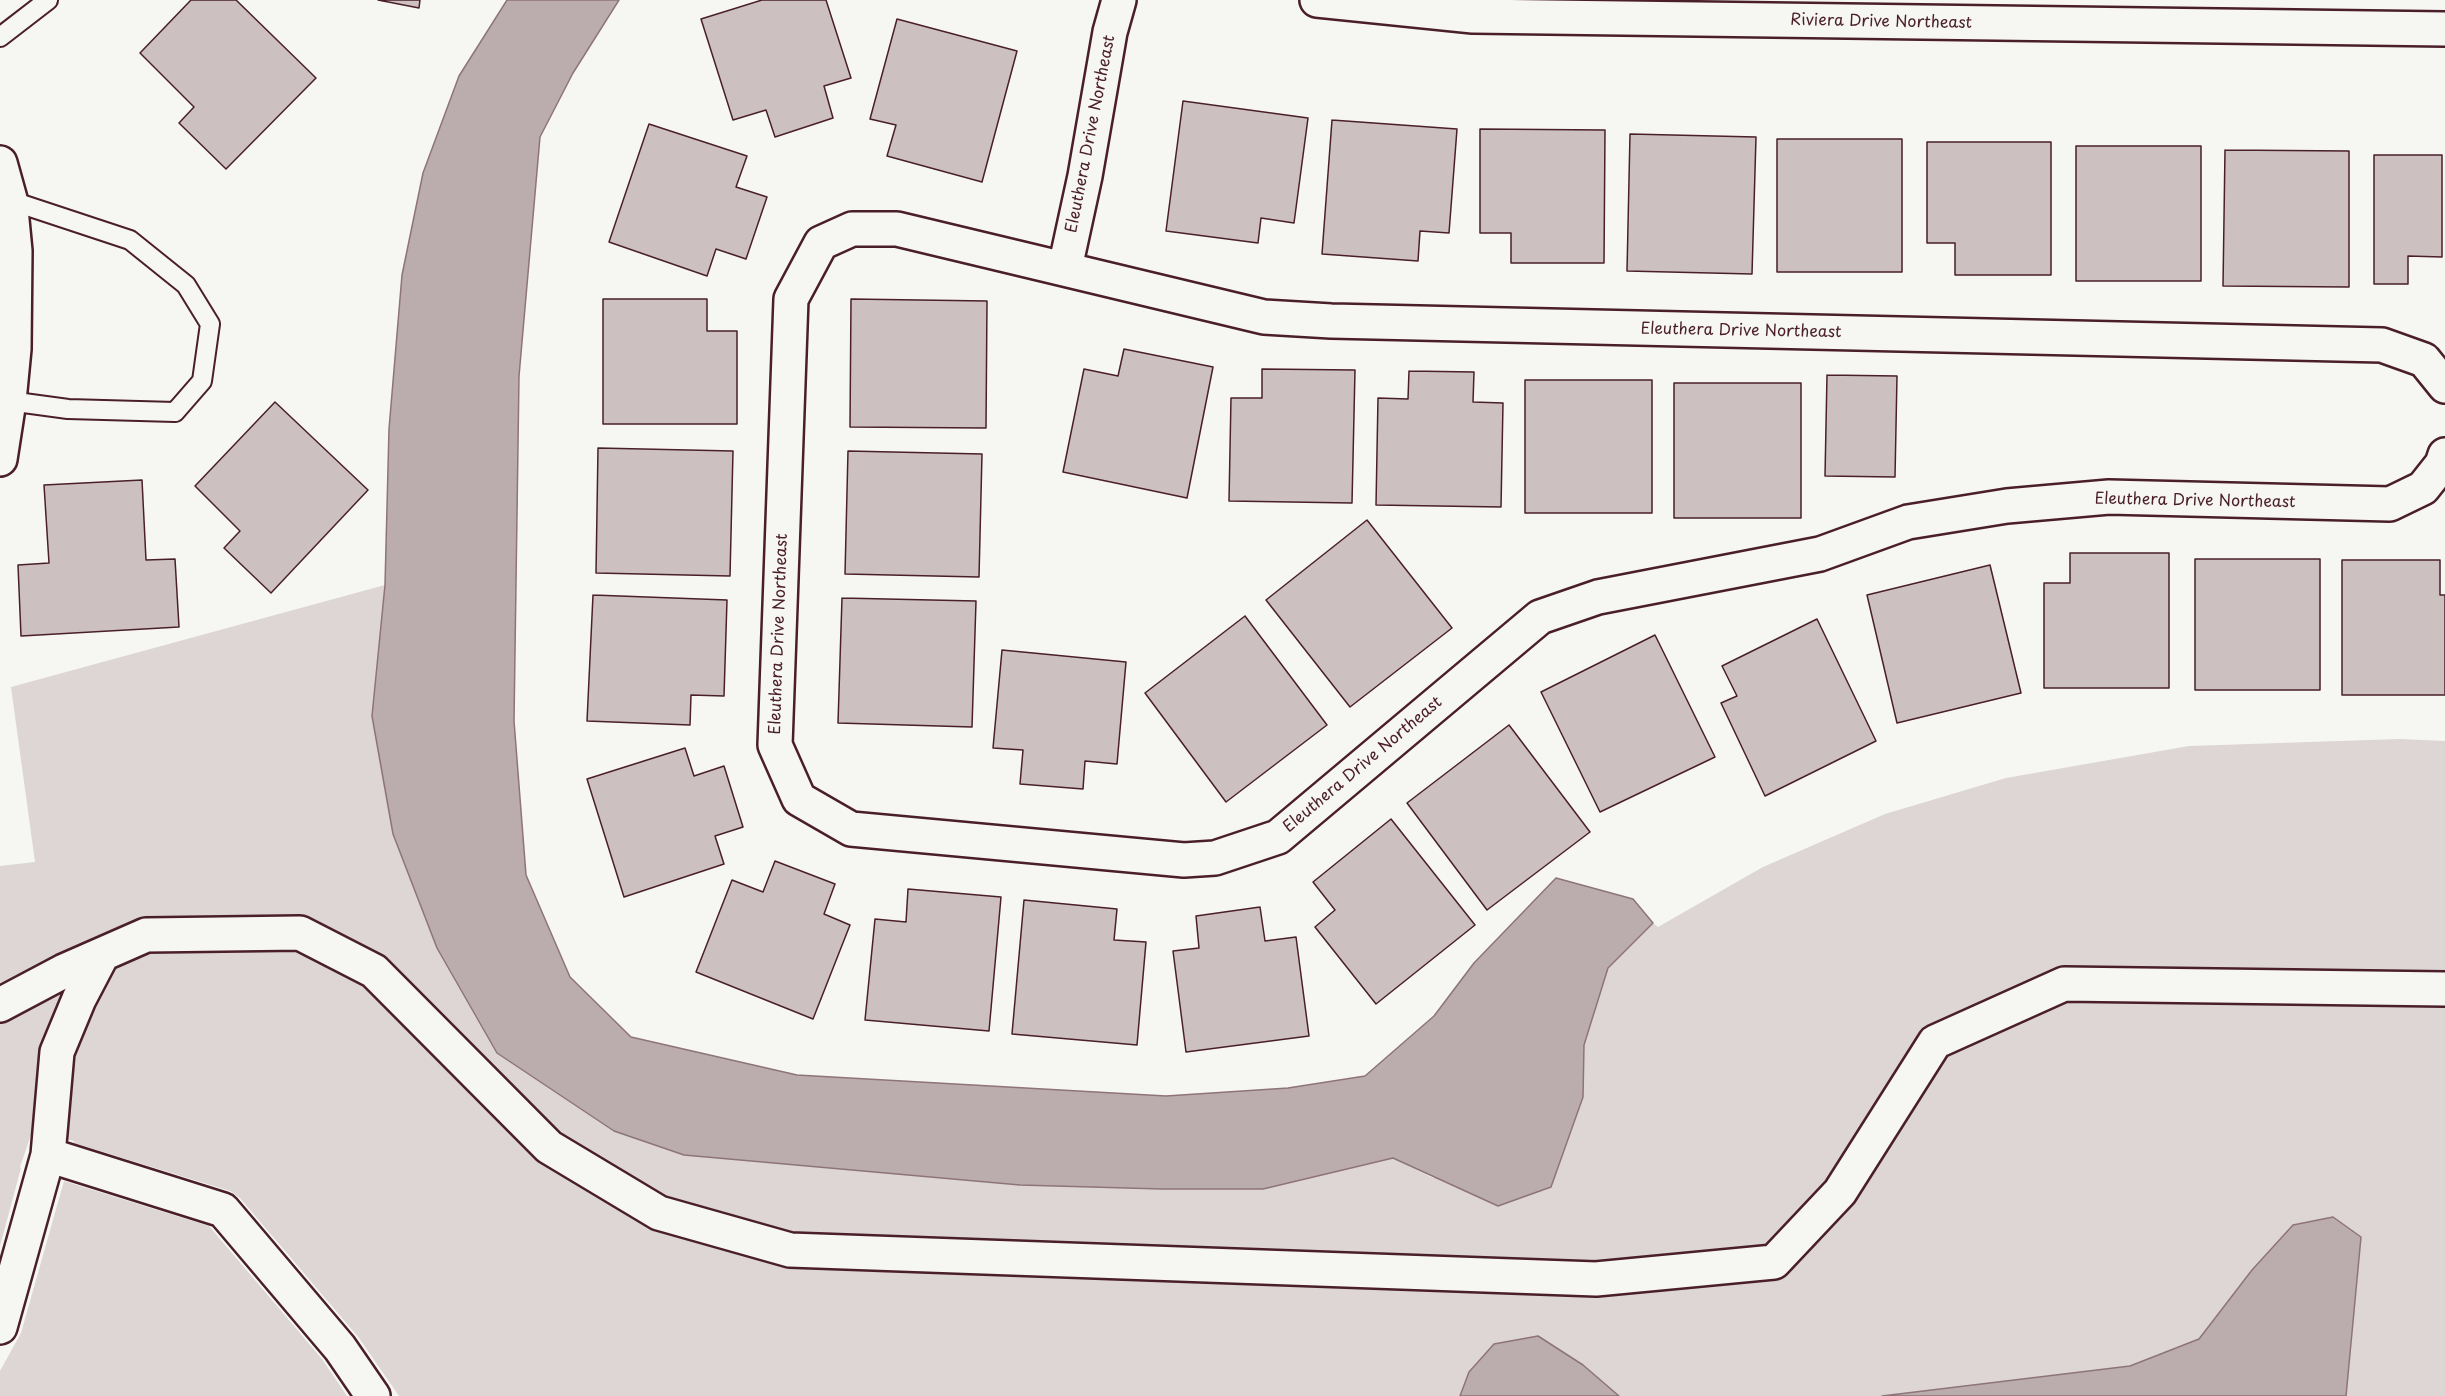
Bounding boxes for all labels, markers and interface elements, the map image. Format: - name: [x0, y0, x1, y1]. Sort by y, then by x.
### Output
- street label: Riviera Drive Northeast: [1790, 11, 1972, 33]
- street label: Eleuthera Drive Northeast: [1062, 33, 1120, 235]
- street label: Eleuthera Drive Northeast: [1640, 320, 1842, 342]
- street label: Eleuthera Drive Northeast: [2094, 490, 2296, 512]
- street label: Eleuthera Drive Northeast: [766, 533, 792, 735]
- street label: Eleuthera Drive Northeast: [1280, 693, 1446, 837]

